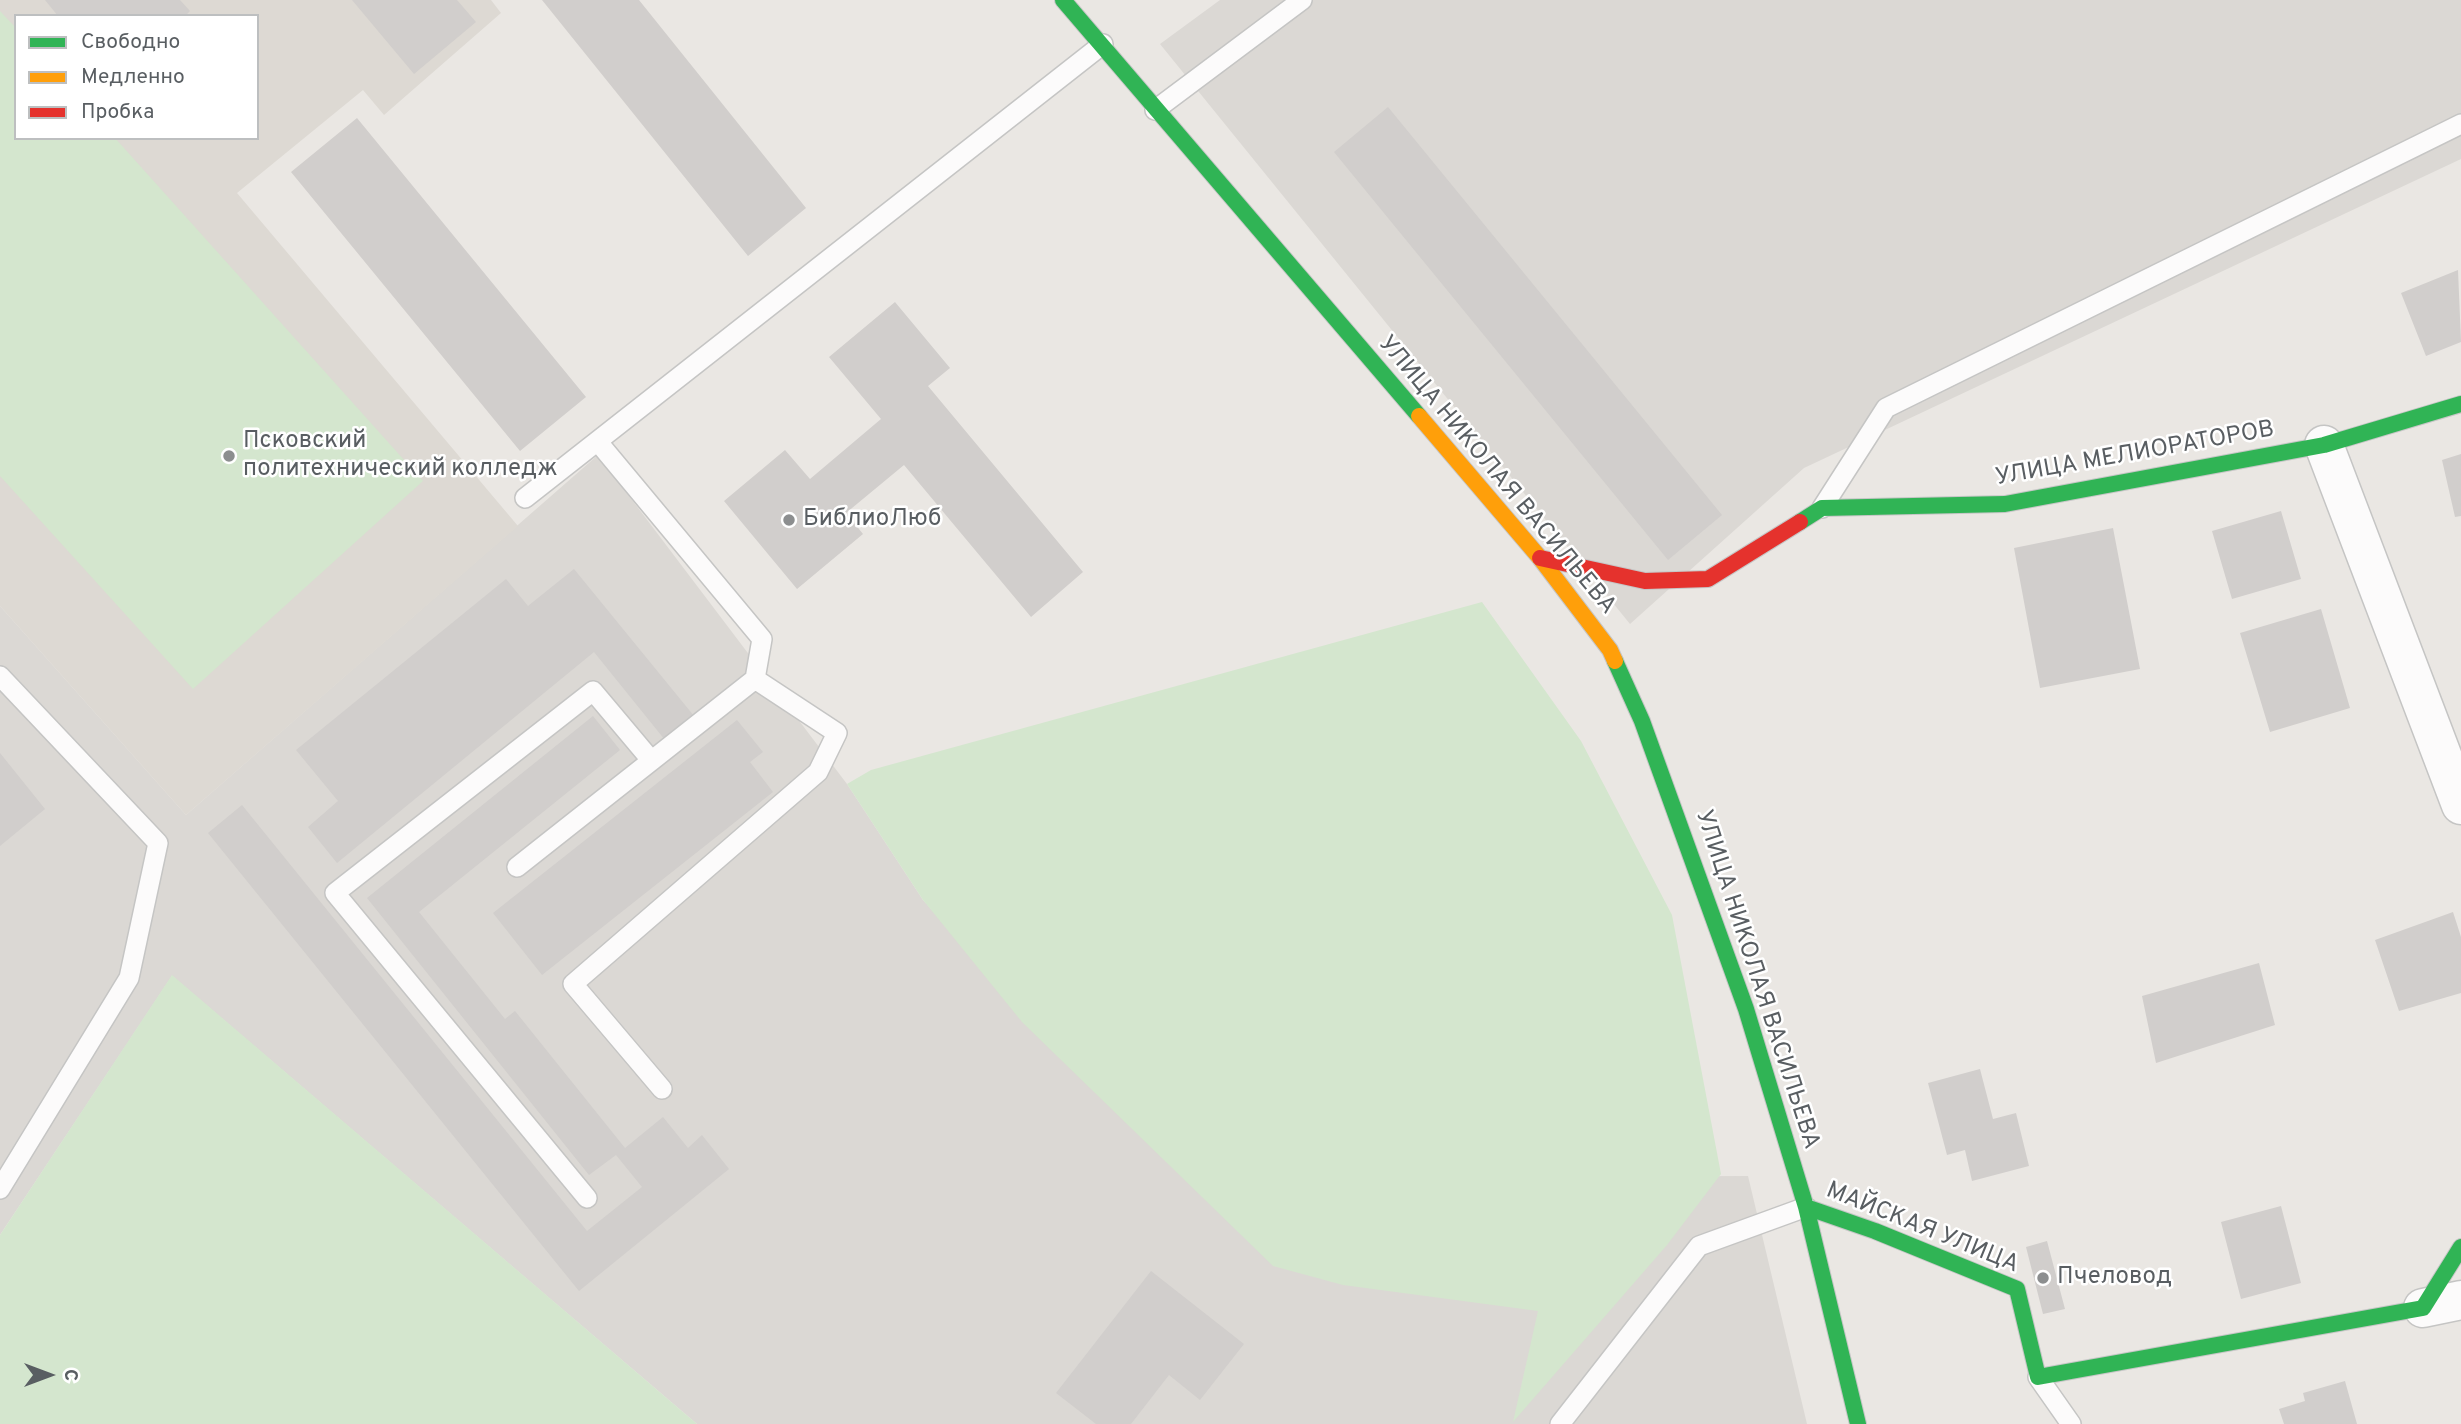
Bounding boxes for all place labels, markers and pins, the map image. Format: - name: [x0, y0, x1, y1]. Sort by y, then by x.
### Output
- place label: Псковский политехнический колледж: [243, 428, 558, 484]
- marker: Псковский политехнический колледж: [221, 448, 237, 464]
- place label: БиблиоЛюб: [803, 506, 941, 534]
- marker: БиблиоЛюб: [781, 512, 797, 528]
- place label: Пчеловод: [2057, 1264, 2172, 1292]
- marker: Пчеловод: [2035, 1270, 2051, 1286]

